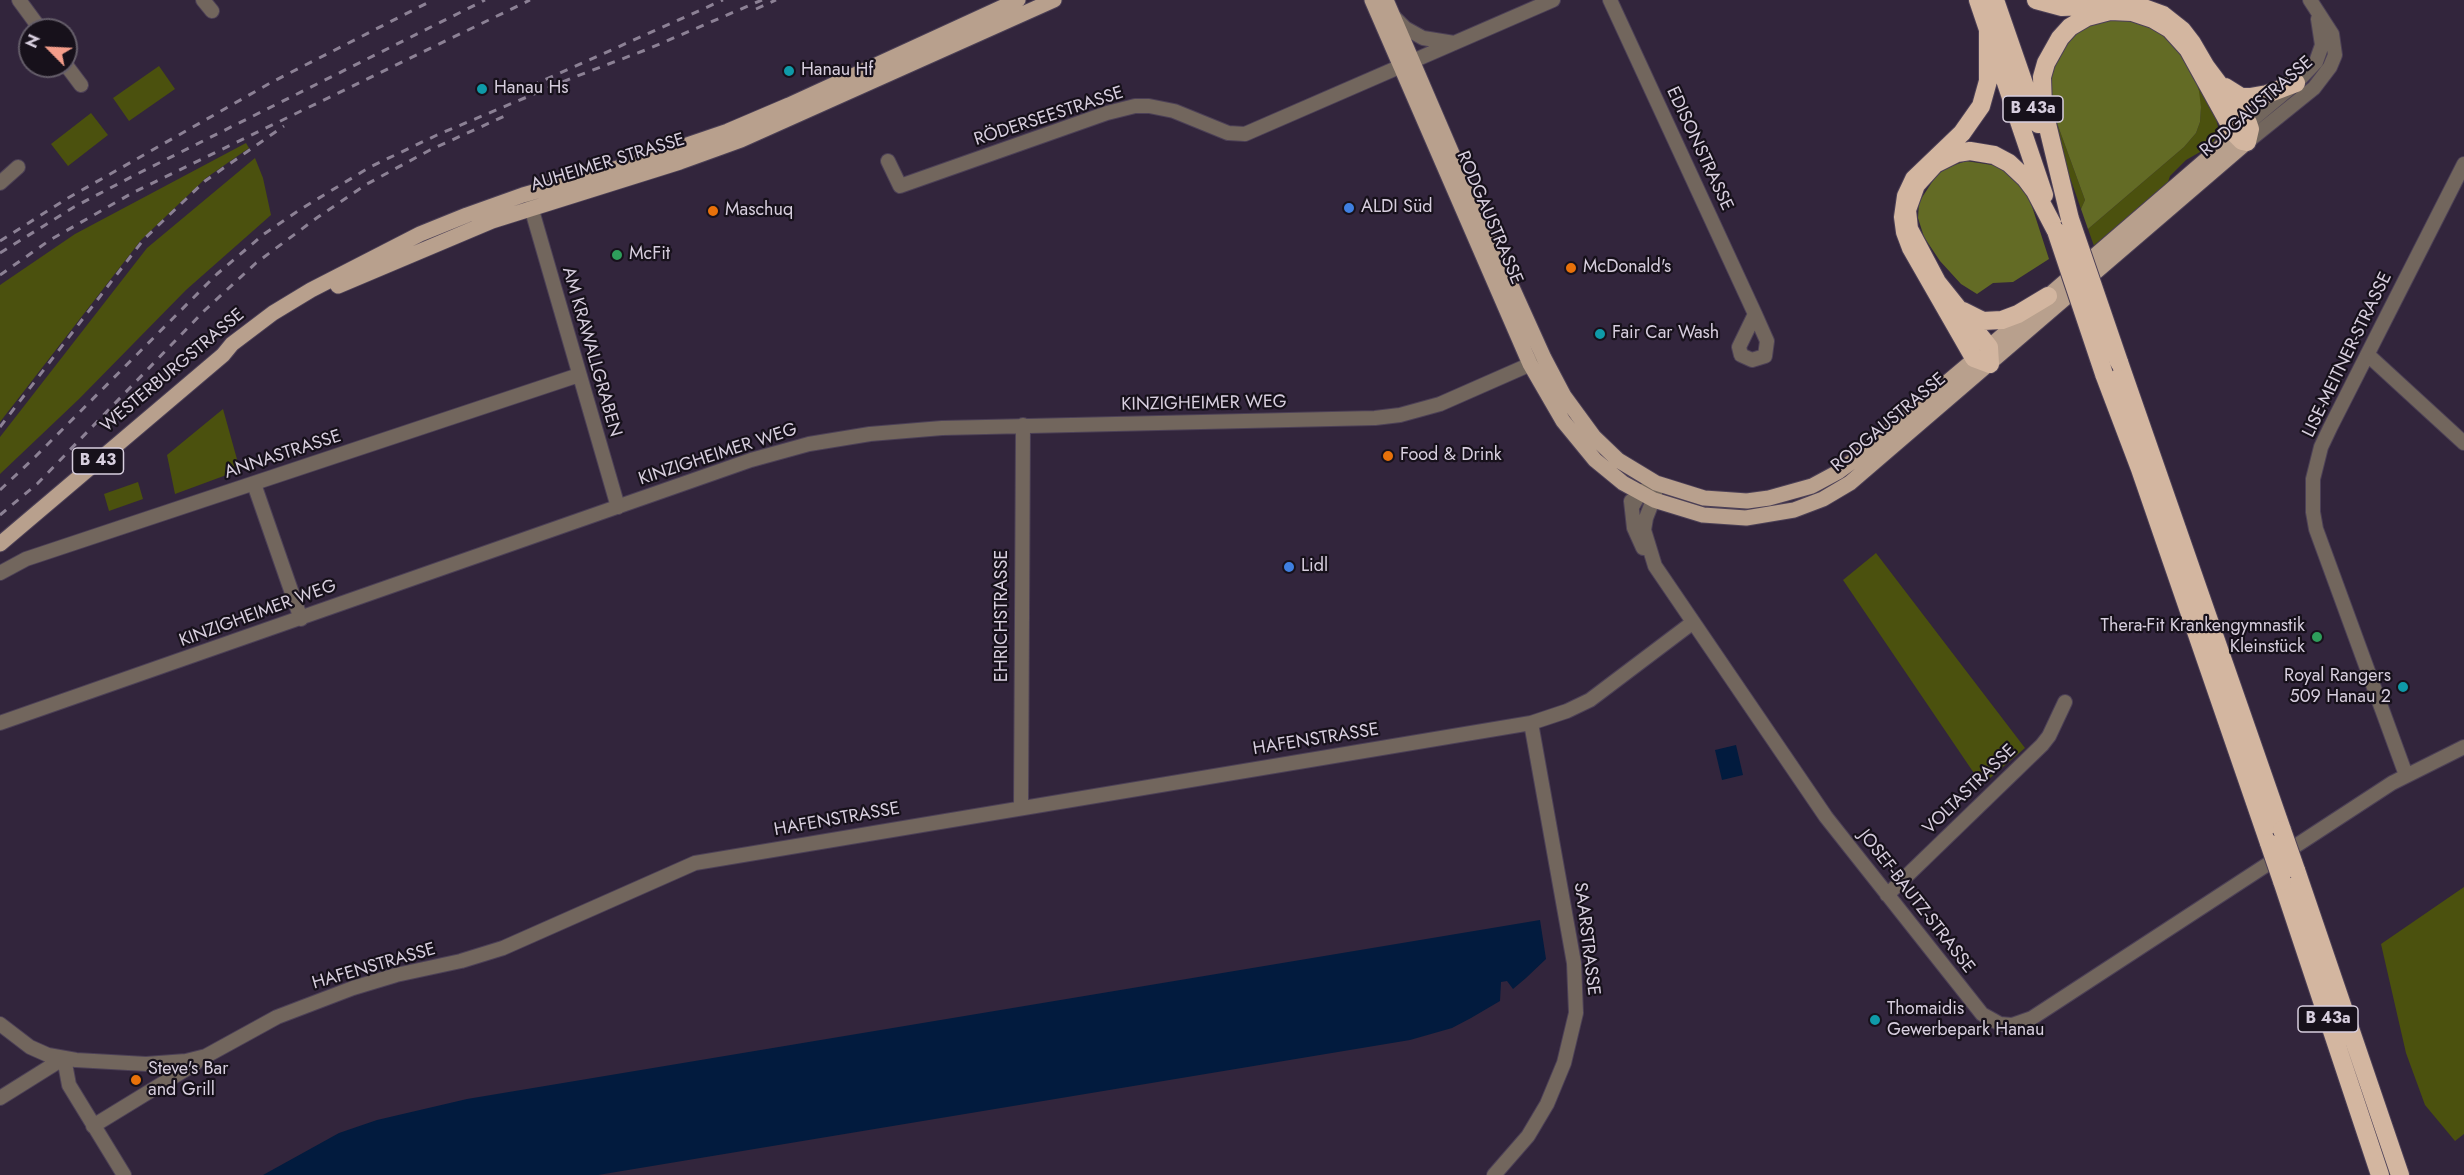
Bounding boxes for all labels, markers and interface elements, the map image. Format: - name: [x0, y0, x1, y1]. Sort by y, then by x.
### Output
- north arrow: [18, 18, 78, 78]
- text: N: [20, 31, 46, 52]
- street label: RODGAUSTRASSE: [2196, 52, 2318, 162]
- place label: Hanau Hf: [801, 60, 874, 82]
- marker: Hanau Hf: [782, 64, 796, 78]
- place label: Hanau Hs: [494, 78, 569, 100]
- marker: Hanau Hs: [475, 82, 489, 96]
- street label: RÖDERSEESTRASSE: [971, 83, 1127, 151]
- street label: EDISONSTRASSE: [1661, 84, 1737, 214]
- road number: B 43a: [2003, 96, 2063, 122]
- street label: AUHEIMER STRASSE: [528, 129, 688, 197]
- street label: RODGAUSTRASSE: [1451, 148, 1527, 288]
- place label: ALDI Süd: [1361, 197, 1433, 219]
- place label: Maschuq: [725, 200, 793, 222]
- marker: ALDI Süd: [1342, 201, 1356, 215]
- marker: Maschuq: [706, 204, 720, 218]
- place label: McFit: [629, 244, 670, 266]
- marker: McFit: [610, 248, 624, 262]
- place label: McDonald's: [1583, 257, 1671, 279]
- marker: McDonald's: [1564, 261, 1578, 275]
- street label: AM KRAWALLGRABEN: [556, 265, 626, 439]
- street label: LISE-MEITNER-STRASSE: [2299, 269, 2397, 441]
- street label: WESTERBURGSTRASSE: [97, 305, 249, 437]
- place label: Fair Car Wash: [1612, 323, 1719, 345]
- marker: Fair Car Wash: [1593, 327, 1607, 341]
- street label: RODGAUSTRASSE: [1827, 369, 1951, 477]
- street label: KINZIGHEIMER WEG: [1121, 392, 1287, 416]
- street label: KINZIGHEIMER WEG: [636, 419, 800, 491]
- street label: ANNASTRASSE: [222, 426, 344, 484]
- place label: Food & Drink: [1400, 445, 1502, 467]
- road number: B 43: [72, 448, 124, 474]
- marker: Food & Drink: [1381, 449, 1395, 463]
- street label: EHRICHSTRASSE: [992, 550, 1014, 682]
- place label: Lidl: [1301, 556, 1328, 578]
- marker: Lidl: [1282, 560, 1296, 574]
- street label: KINZIGHEIMER WEG: [177, 576, 339, 652]
- place label: Thera-Fit Krankengymnastik Kleinstück: [2101, 616, 2305, 658]
- marker: Thera-Fit Krankengymnastik Kleinstück: [2310, 630, 2324, 644]
- place label: Royal Rangers 509 Hanau 2: [2284, 666, 2391, 708]
- marker: Royal Rangers 509 Hanau 2: [2396, 680, 2410, 694]
- street label: HAFENSTRASSE: [1251, 719, 1381, 761]
- street label: VOLTASTRASSE: [1919, 740, 2021, 840]
- street label: HAFENSTRASSE: [772, 798, 902, 842]
- street label: JOSEF-BAUTZ-STRASSE: [1853, 826, 1979, 978]
- street label: SAARSTRASSE: [1568, 881, 1604, 997]
- street label: HAFENSTRASSE: [310, 939, 438, 995]
- place label: Thomaidis Gewerbepark Hanau: [1887, 999, 2044, 1042]
- road number: B 43a: [2298, 1006, 2358, 1032]
- marker: Thomaidis Gewerbepark Hanau: [1868, 1013, 1882, 1027]
- place label: Steve's Bar and Grill: [148, 1059, 228, 1102]
- marker: Steve's Bar and Grill: [129, 1073, 143, 1087]

